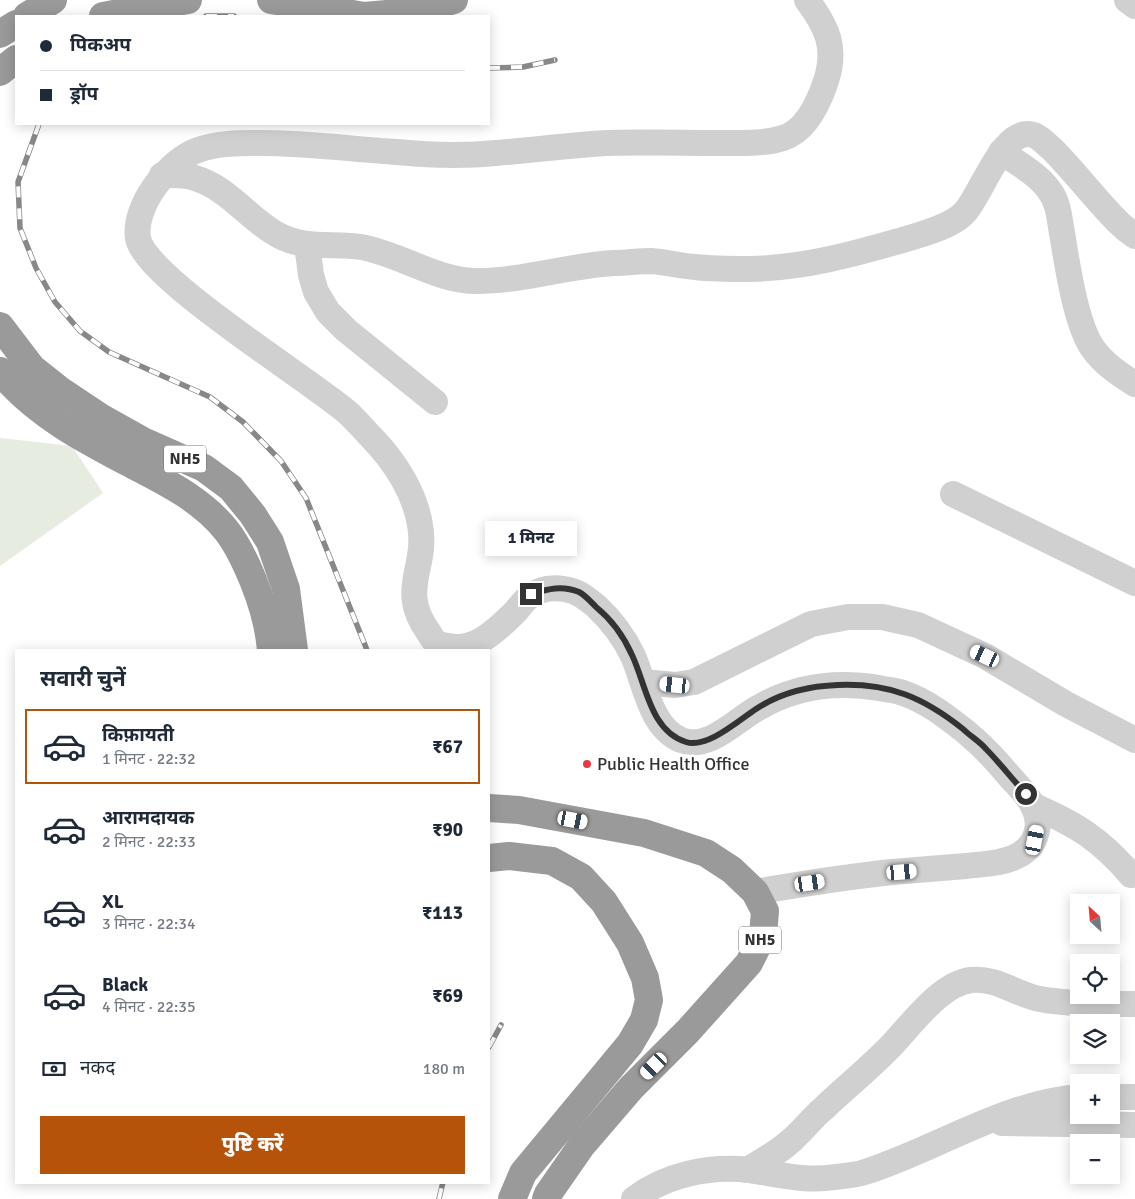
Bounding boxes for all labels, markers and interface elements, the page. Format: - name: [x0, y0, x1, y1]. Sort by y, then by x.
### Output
- text: पिकअप: [70, 33, 131, 57]
- text: ड्रॉप: [70, 82, 98, 106]
- road number: NH5: [164, 446, 206, 472]
- callout: 1 मिनट: [485, 522, 577, 556]
- text: 1 मिनट: [508, 528, 554, 548]
- route end: [520, 583, 542, 605]
- car: [968, 643, 1001, 669]
- text: सवारी चुनें: [40, 665, 126, 692]
- car: [659, 676, 690, 694]
- text: किफ़ायती: [102, 723, 174, 747]
- icon: car: [42, 724, 87, 769]
- text: ₹67: [432, 735, 463, 759]
- text: 1 मिनट · 22:32: [102, 749, 196, 769]
- place label: Public Health Office: [597, 753, 749, 775]
- marker: Public Health Office: [581, 758, 593, 770]
- route start: [1015, 783, 1037, 805]
- text: आरामदायक: [102, 806, 194, 830]
- icon: car: [42, 807, 87, 852]
- car: [556, 810, 589, 830]
- text: ₹90: [432, 818, 463, 842]
- car: [1024, 824, 1045, 856]
- text: 2 मिनट · 22:33: [102, 832, 196, 852]
- car: [886, 863, 917, 881]
- car: [794, 873, 825, 893]
- icon: car: [42, 890, 87, 935]
- text: XL: [102, 890, 124, 914]
- north arrow: [1070, 894, 1120, 944]
- map controls: [1070, 894, 1120, 1184]
- text: ₹113: [422, 901, 463, 925]
- text: 3 मिनट · 22:34: [102, 914, 196, 934]
- road number: NH5: [739, 926, 781, 954]
- button: locate: [1070, 954, 1120, 1004]
- icon: car: [42, 973, 87, 1018]
- text: Black: [102, 973, 148, 997]
- text: ₹69: [432, 984, 463, 1008]
- text: 4 मिनट · 22:35: [102, 997, 196, 1017]
- button: layers: [1070, 1014, 1120, 1064]
- car: [638, 1050, 669, 1082]
- icon: cash: [40, 1055, 68, 1083]
- text: नकद: [80, 1056, 115, 1080]
- text: 180 m: [423, 1059, 465, 1079]
- button: +: [1070, 1074, 1120, 1124]
- button: पुष्टि करें: [40, 1116, 465, 1174]
- button: −: [1070, 1134, 1120, 1184]

